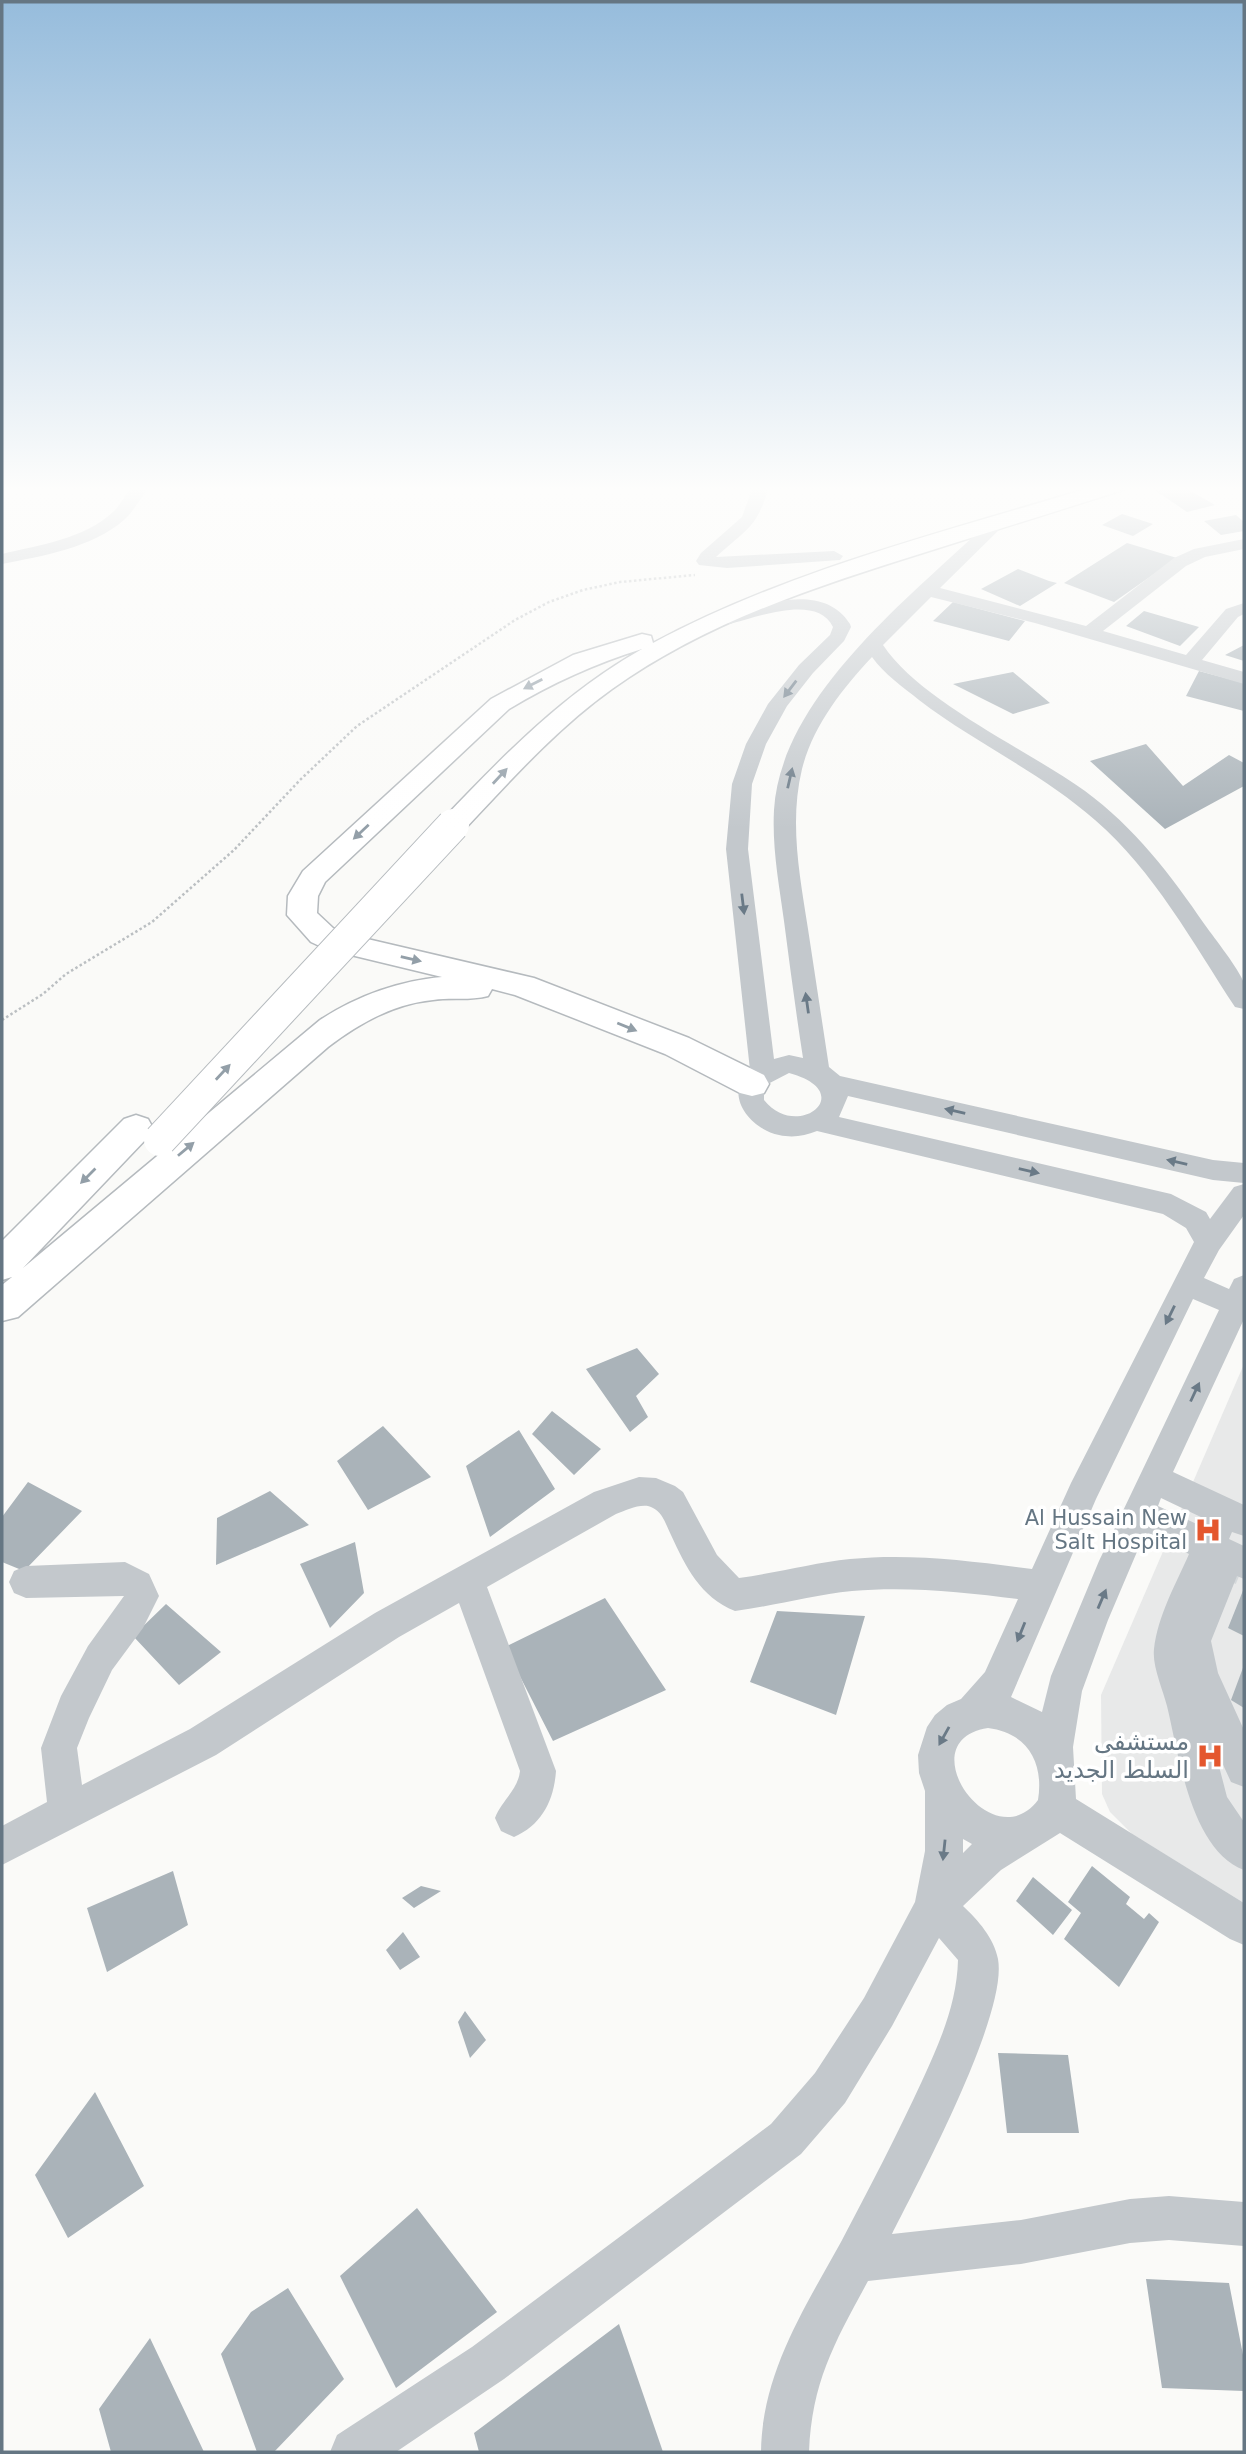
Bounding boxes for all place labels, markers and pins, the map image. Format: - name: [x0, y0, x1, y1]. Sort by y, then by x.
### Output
- place label: Al Hussain New Salt Hospital: [1025, 1506, 1187, 1554]
- hospital icon: Al Hussain New Salt Hospital: [1193, 1515, 1223, 1545]
- place label: مستشفى السلط الجديد: [1054, 1728, 1189, 1784]
- hospital icon: مستشفى السلط الجديد: [1195, 1741, 1225, 1771]

